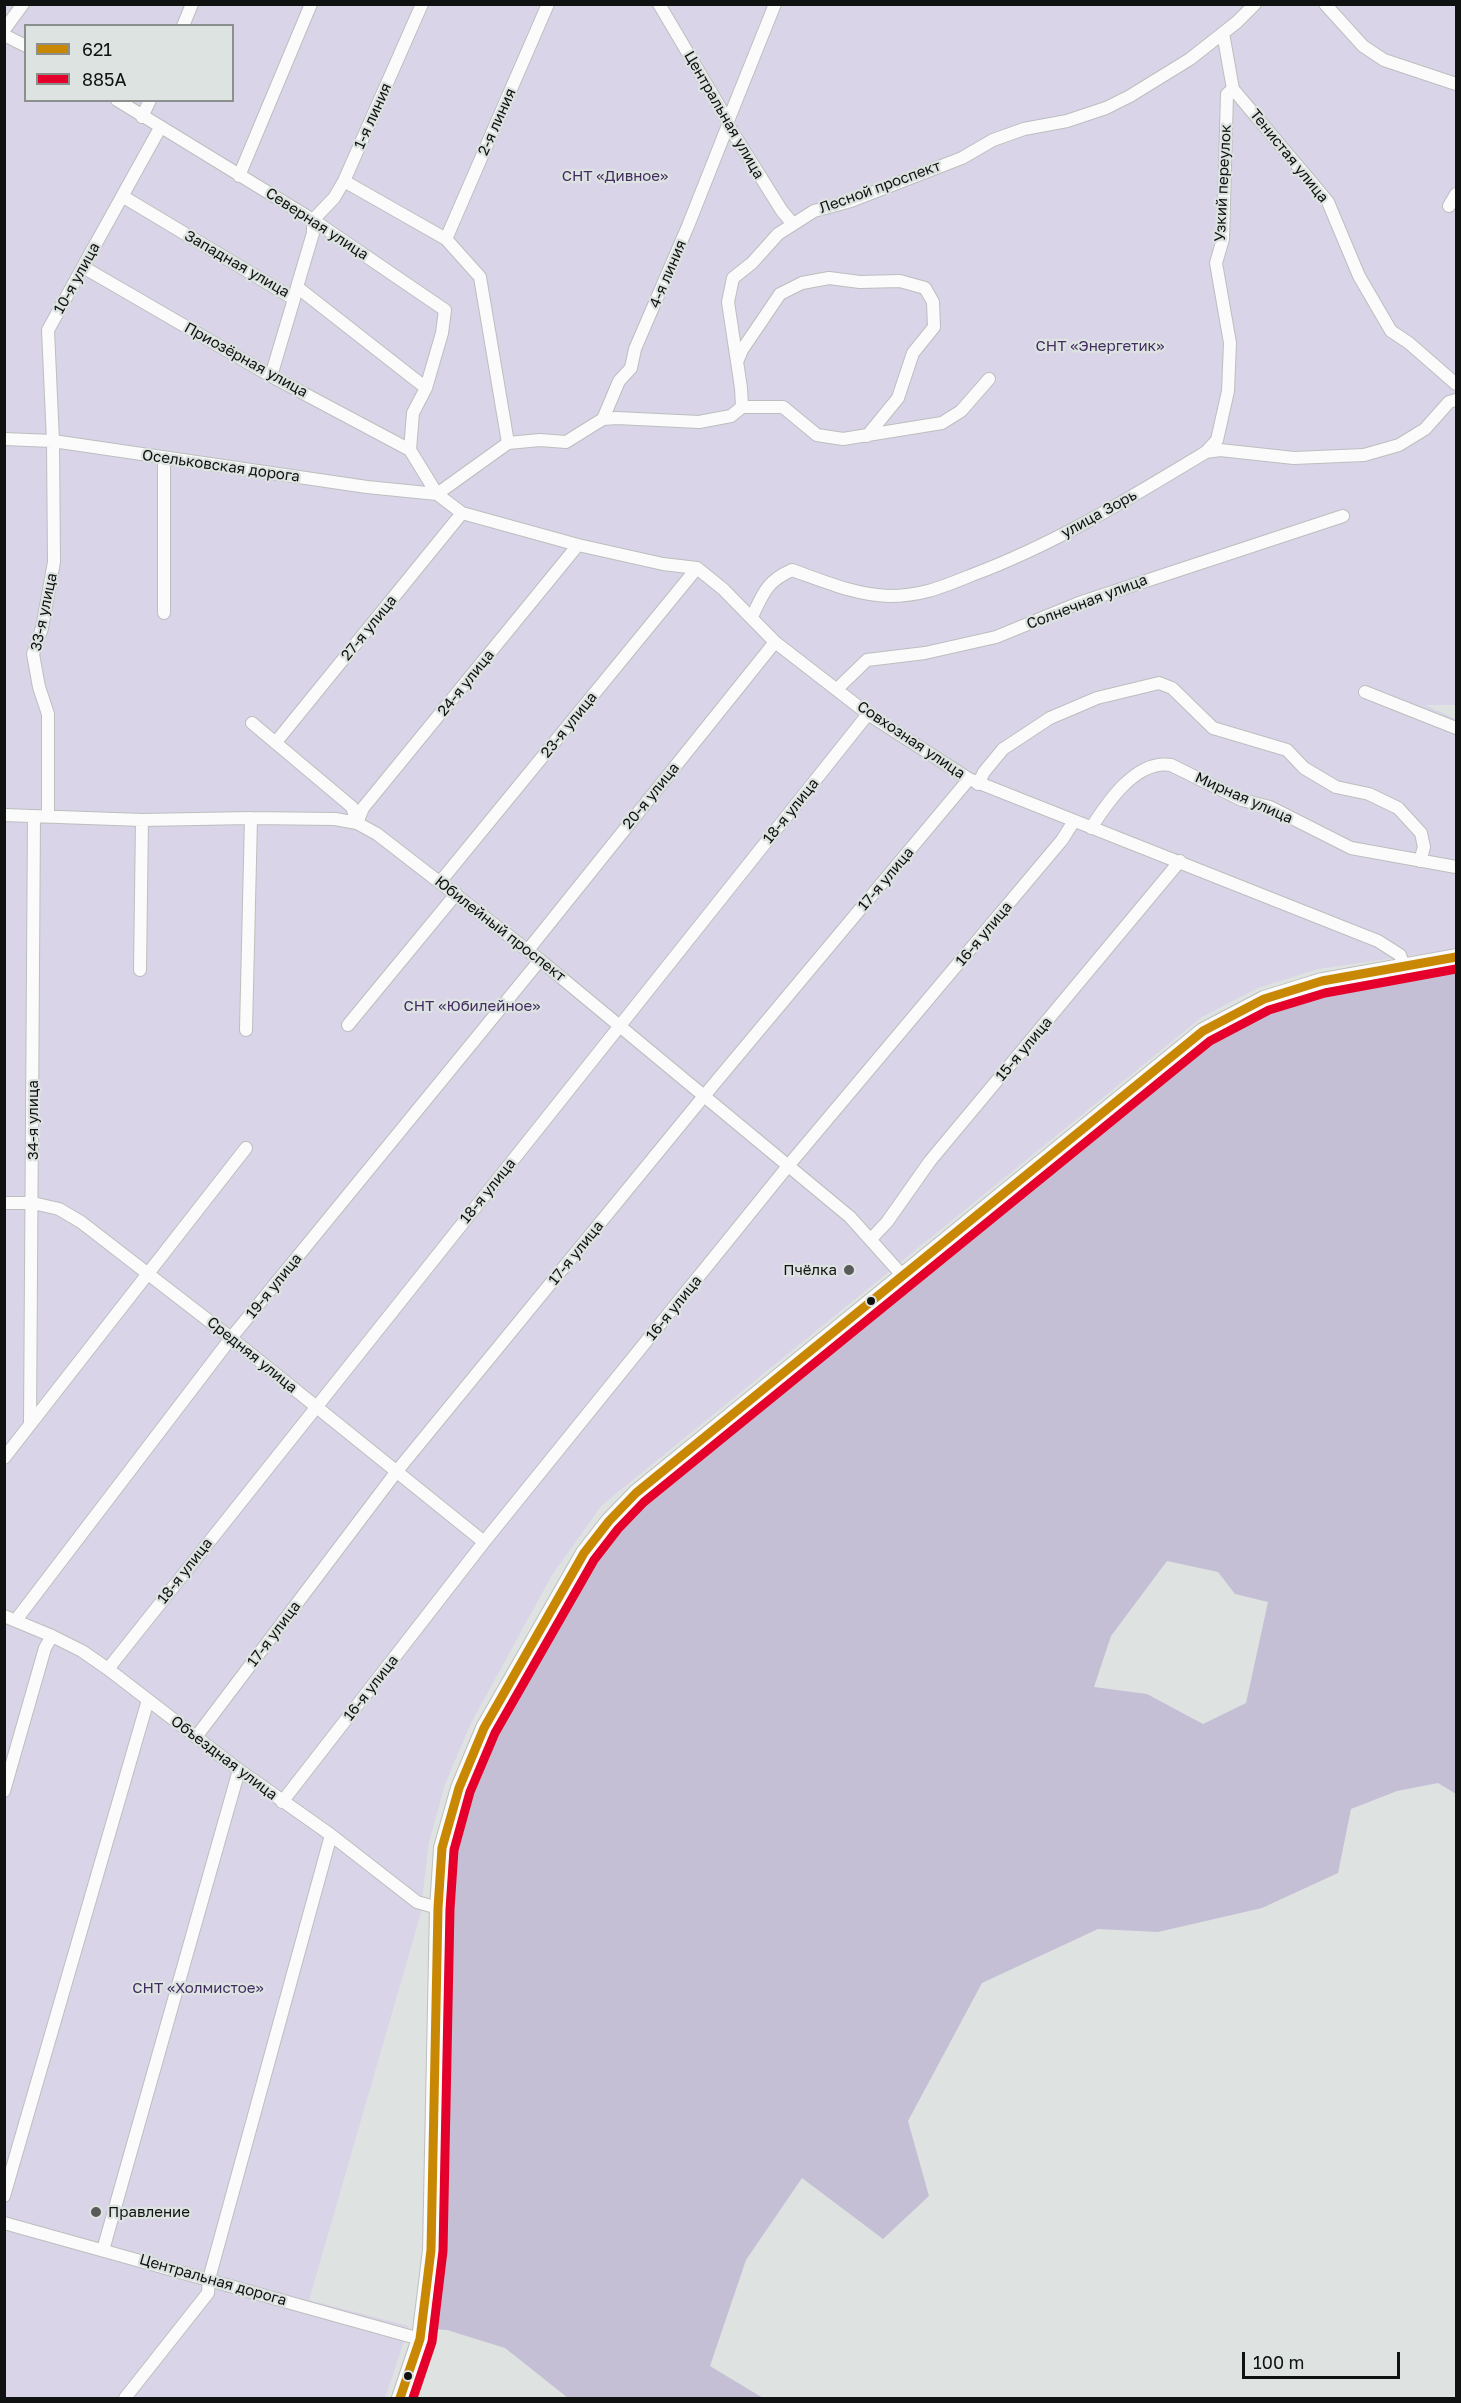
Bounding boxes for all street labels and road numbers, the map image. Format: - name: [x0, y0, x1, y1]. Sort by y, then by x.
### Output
- street label: Центральная улица: [680, 48, 768, 182]
- street label: 1-я линия: [351, 80, 395, 152]
- street label: 2-я линия: [474, 86, 520, 158]
- street label: Тенистая улица: [1246, 106, 1332, 206]
- street label: Узкий переулок: [1211, 124, 1235, 242]
- street label: Лесной проспект: [817, 157, 943, 217]
- street label: Северная улица: [262, 184, 372, 264]
- street label: Западная улица: [181, 227, 293, 301]
- street label: 4-я линия: [646, 237, 690, 311]
- street label: 10-я улица: [50, 239, 104, 317]
- street label: Приозёрная улица: [181, 319, 311, 401]
- street label: Осельковская дорога: [141, 446, 301, 486]
- street label: улица Зорь: [1058, 486, 1140, 542]
- street label: 33-я улица: [27, 571, 61, 653]
- street label: Солнечная улица: [1024, 571, 1150, 633]
- street label: 27-я улица: [337, 592, 401, 664]
- street label: 24-я улица: [434, 646, 498, 720]
- street label: 23-я улица: [537, 688, 601, 762]
- street label: Совхозная улица: [854, 697, 968, 783]
- street label: 20-я улица: [619, 759, 683, 833]
- street label: Мирная улица: [1192, 768, 1296, 828]
- street label: 18-я улица: [759, 775, 823, 847]
- street label: 17-я улица: [854, 844, 918, 914]
- street label: Юбилейный проспект: [431, 872, 569, 986]
- street label: 16-я улица: [952, 898, 1016, 970]
- street label: 15-я улица: [992, 1013, 1056, 1085]
- street label: 34-я улица: [24, 1080, 42, 1160]
- street label: 18-я улица: [456, 1155, 520, 1227]
- street label: 17-я улица: [545, 1217, 607, 1289]
- street label: 19-я улица: [242, 1250, 306, 1322]
- street label: 16-я улица: [642, 1272, 706, 1344]
- street label: Средняя улица: [203, 1313, 301, 1397]
- street label: 18-я улица: [154, 1535, 216, 1607]
- street label: 17-я улица: [244, 1598, 304, 1670]
- street label: 16-я улица: [340, 1652, 402, 1724]
- street label: Объездная улица: [167, 1712, 281, 1804]
- street label: Центральная дорога: [137, 2250, 289, 2310]

